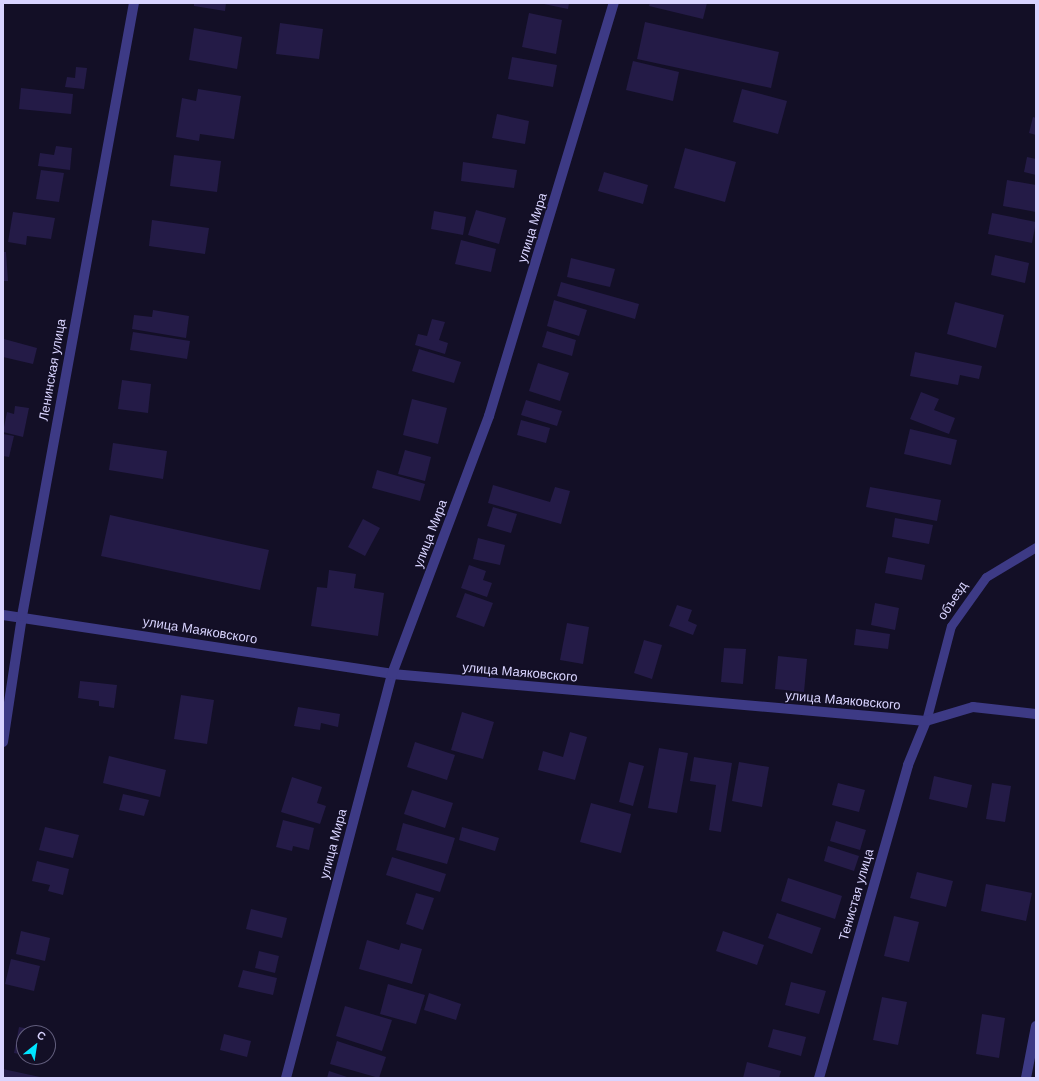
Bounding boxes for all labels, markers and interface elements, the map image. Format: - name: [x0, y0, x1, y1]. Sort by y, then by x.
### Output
- street label: улица Мира: [515, 191, 551, 265]
- street label: Ленинская улица: [36, 318, 70, 422]
- street label: улица Мира: [411, 498, 451, 570]
- street label: объезд: [935, 579, 971, 623]
- street label: улица Маяковского: [142, 614, 258, 648]
- street label: улица Маяковского: [462, 660, 578, 686]
- street label: улица Маяковского: [785, 688, 901, 714]
- street label: улица Мира: [317, 807, 351, 881]
- street label: Тенистая улица: [836, 847, 878, 943]
- north arrow: [16, 1025, 56, 1065]
- text: С: [35, 1028, 48, 1043]

